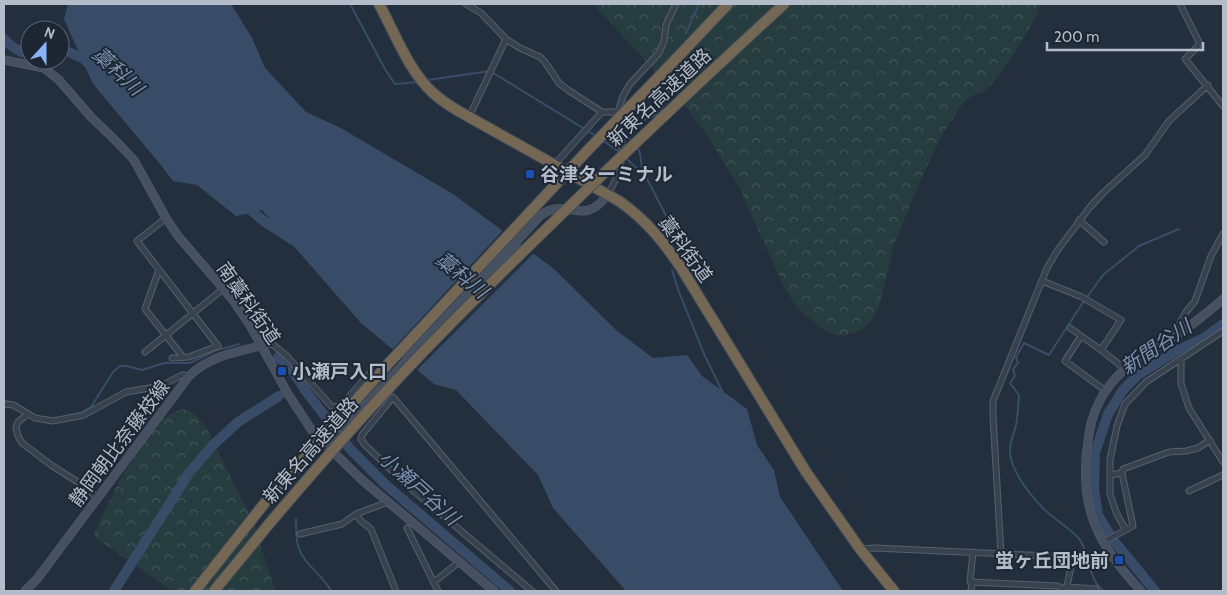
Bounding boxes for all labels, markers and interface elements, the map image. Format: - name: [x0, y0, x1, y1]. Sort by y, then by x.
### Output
- north arrow: [20, 20, 70, 70]
- scale bar: [1047, 20, 1203, 52]
- text: N: [42, 23, 58, 43]
- text: 200 m: [1054, 28, 1099, 46]
- water label: 藁科川: [88, 42, 150, 102]
- street label: 新東名高速道路: [603, 44, 716, 151]
- place label: 谷津ターミナル: [540, 163, 673, 186]
- marker: 谷津ターミナル: [524, 168, 536, 180]
- street label: 藁科街道: [654, 212, 717, 287]
- water label: 藁科川: [431, 247, 494, 304]
- street label: 南藁科街道: [212, 258, 285, 349]
- water label: 新間谷川: [1116, 314, 1198, 379]
- place label: 小瀬戸入口: [292, 360, 387, 383]
- marker: 小瀬戸入口: [276, 365, 288, 377]
- street label: 静岡朝比奈藤枝線: [64, 376, 174, 511]
- street label: 新東名高速道路: [258, 393, 363, 508]
- water label: 小瀬戸谷川: [374, 446, 466, 532]
- place label: 蛍ヶ丘団地前: [995, 549, 1109, 572]
- marker: 蛍ヶ丘団地前: [1113, 554, 1125, 566]

